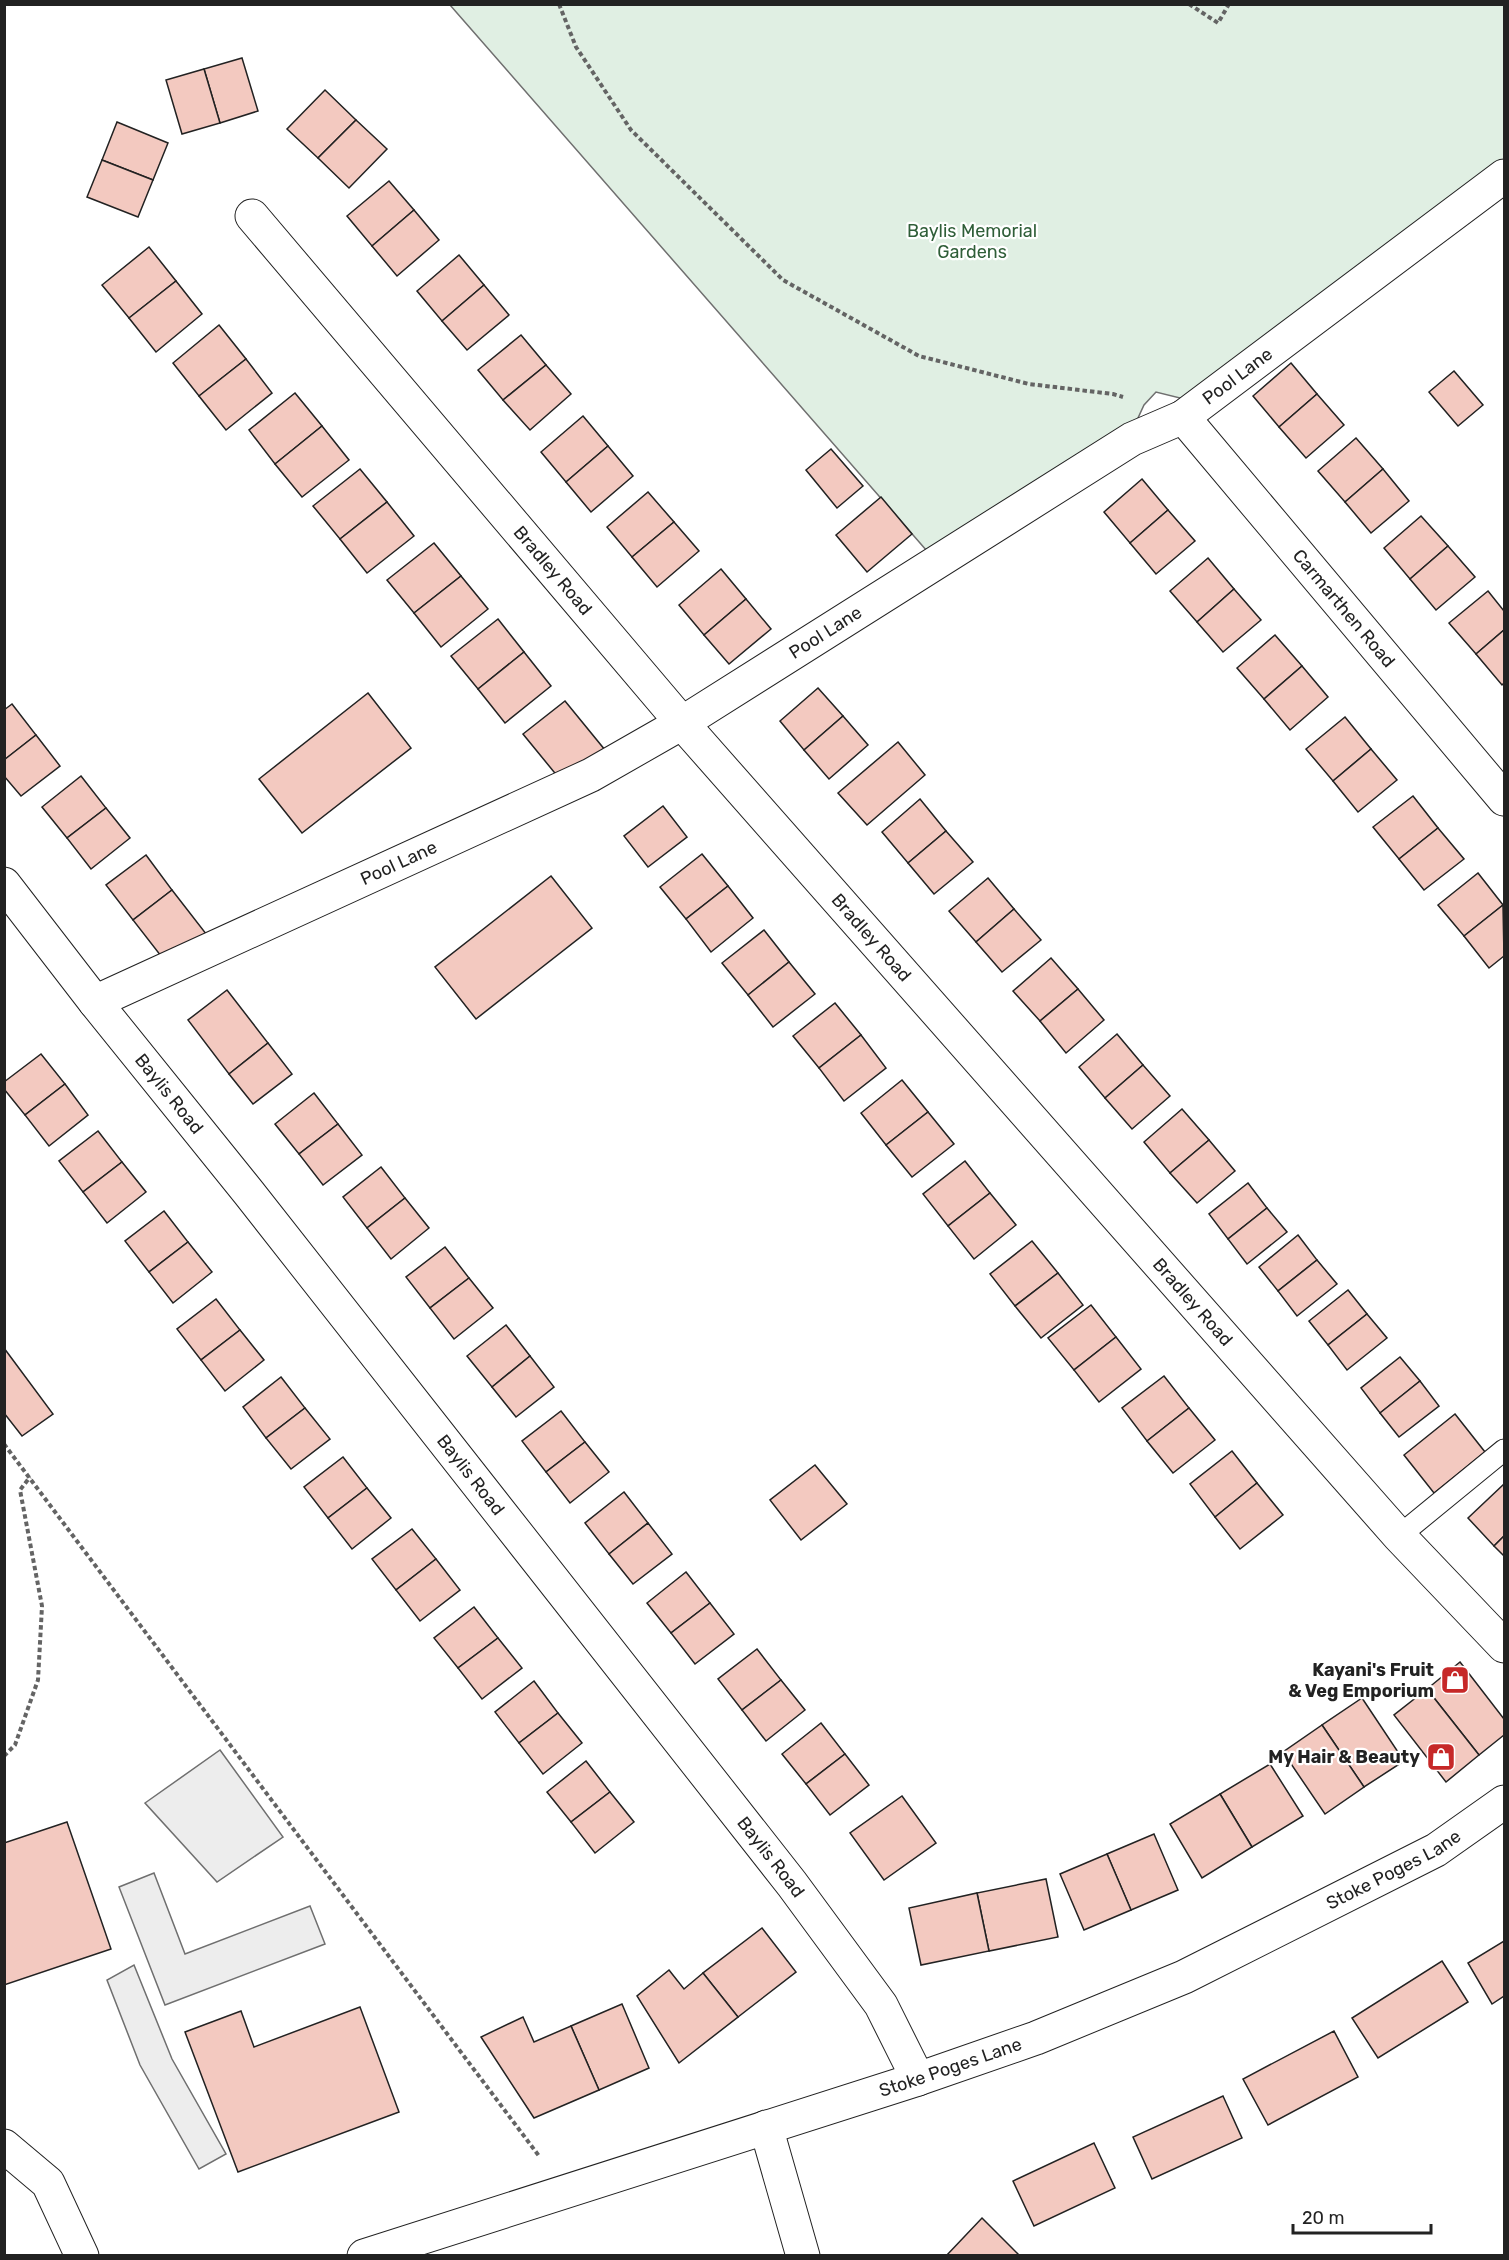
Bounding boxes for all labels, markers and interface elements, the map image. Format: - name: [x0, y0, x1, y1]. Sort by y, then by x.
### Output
- park label: Baylis Memorial Gardens: [907, 220, 1037, 263]
- street label: Pool Lane: [1198, 343, 1277, 410]
- street label: Bradley Road: [509, 522, 597, 620]
- street label: Carmarthen Road: [1288, 545, 1400, 672]
- street label: Pool Lane: [785, 601, 866, 664]
- street label: Pool Lane: [357, 836, 441, 890]
- street label: Bradley Road: [827, 889, 916, 986]
- street label: Baylis Road: [130, 1049, 208, 1138]
- street label: Bradley Road: [1148, 1254, 1237, 1351]
- street label: Baylis Road: [432, 1430, 509, 1520]
- place label: Kayani's Fruit & Veg Emporium: [1288, 1659, 1434, 1702]
- shop icon: Kayani's Fruit & Veg Emporium: [1439, 1664, 1471, 1696]
- shop icon: My Hair & Beauty: [1425, 1741, 1457, 1773]
- place label: My Hair & Beauty: [1268, 1746, 1420, 1768]
- street label: Baylis Road: [732, 1812, 809, 1902]
- street label: Stoke Poges Lane: [1323, 1825, 1465, 1914]
- street label: Stoke Poges Lane: [876, 2033, 1025, 2102]
- scale bar: [1293, 2197, 1431, 2235]
- text: 20 m: [1302, 2207, 1344, 2229]

